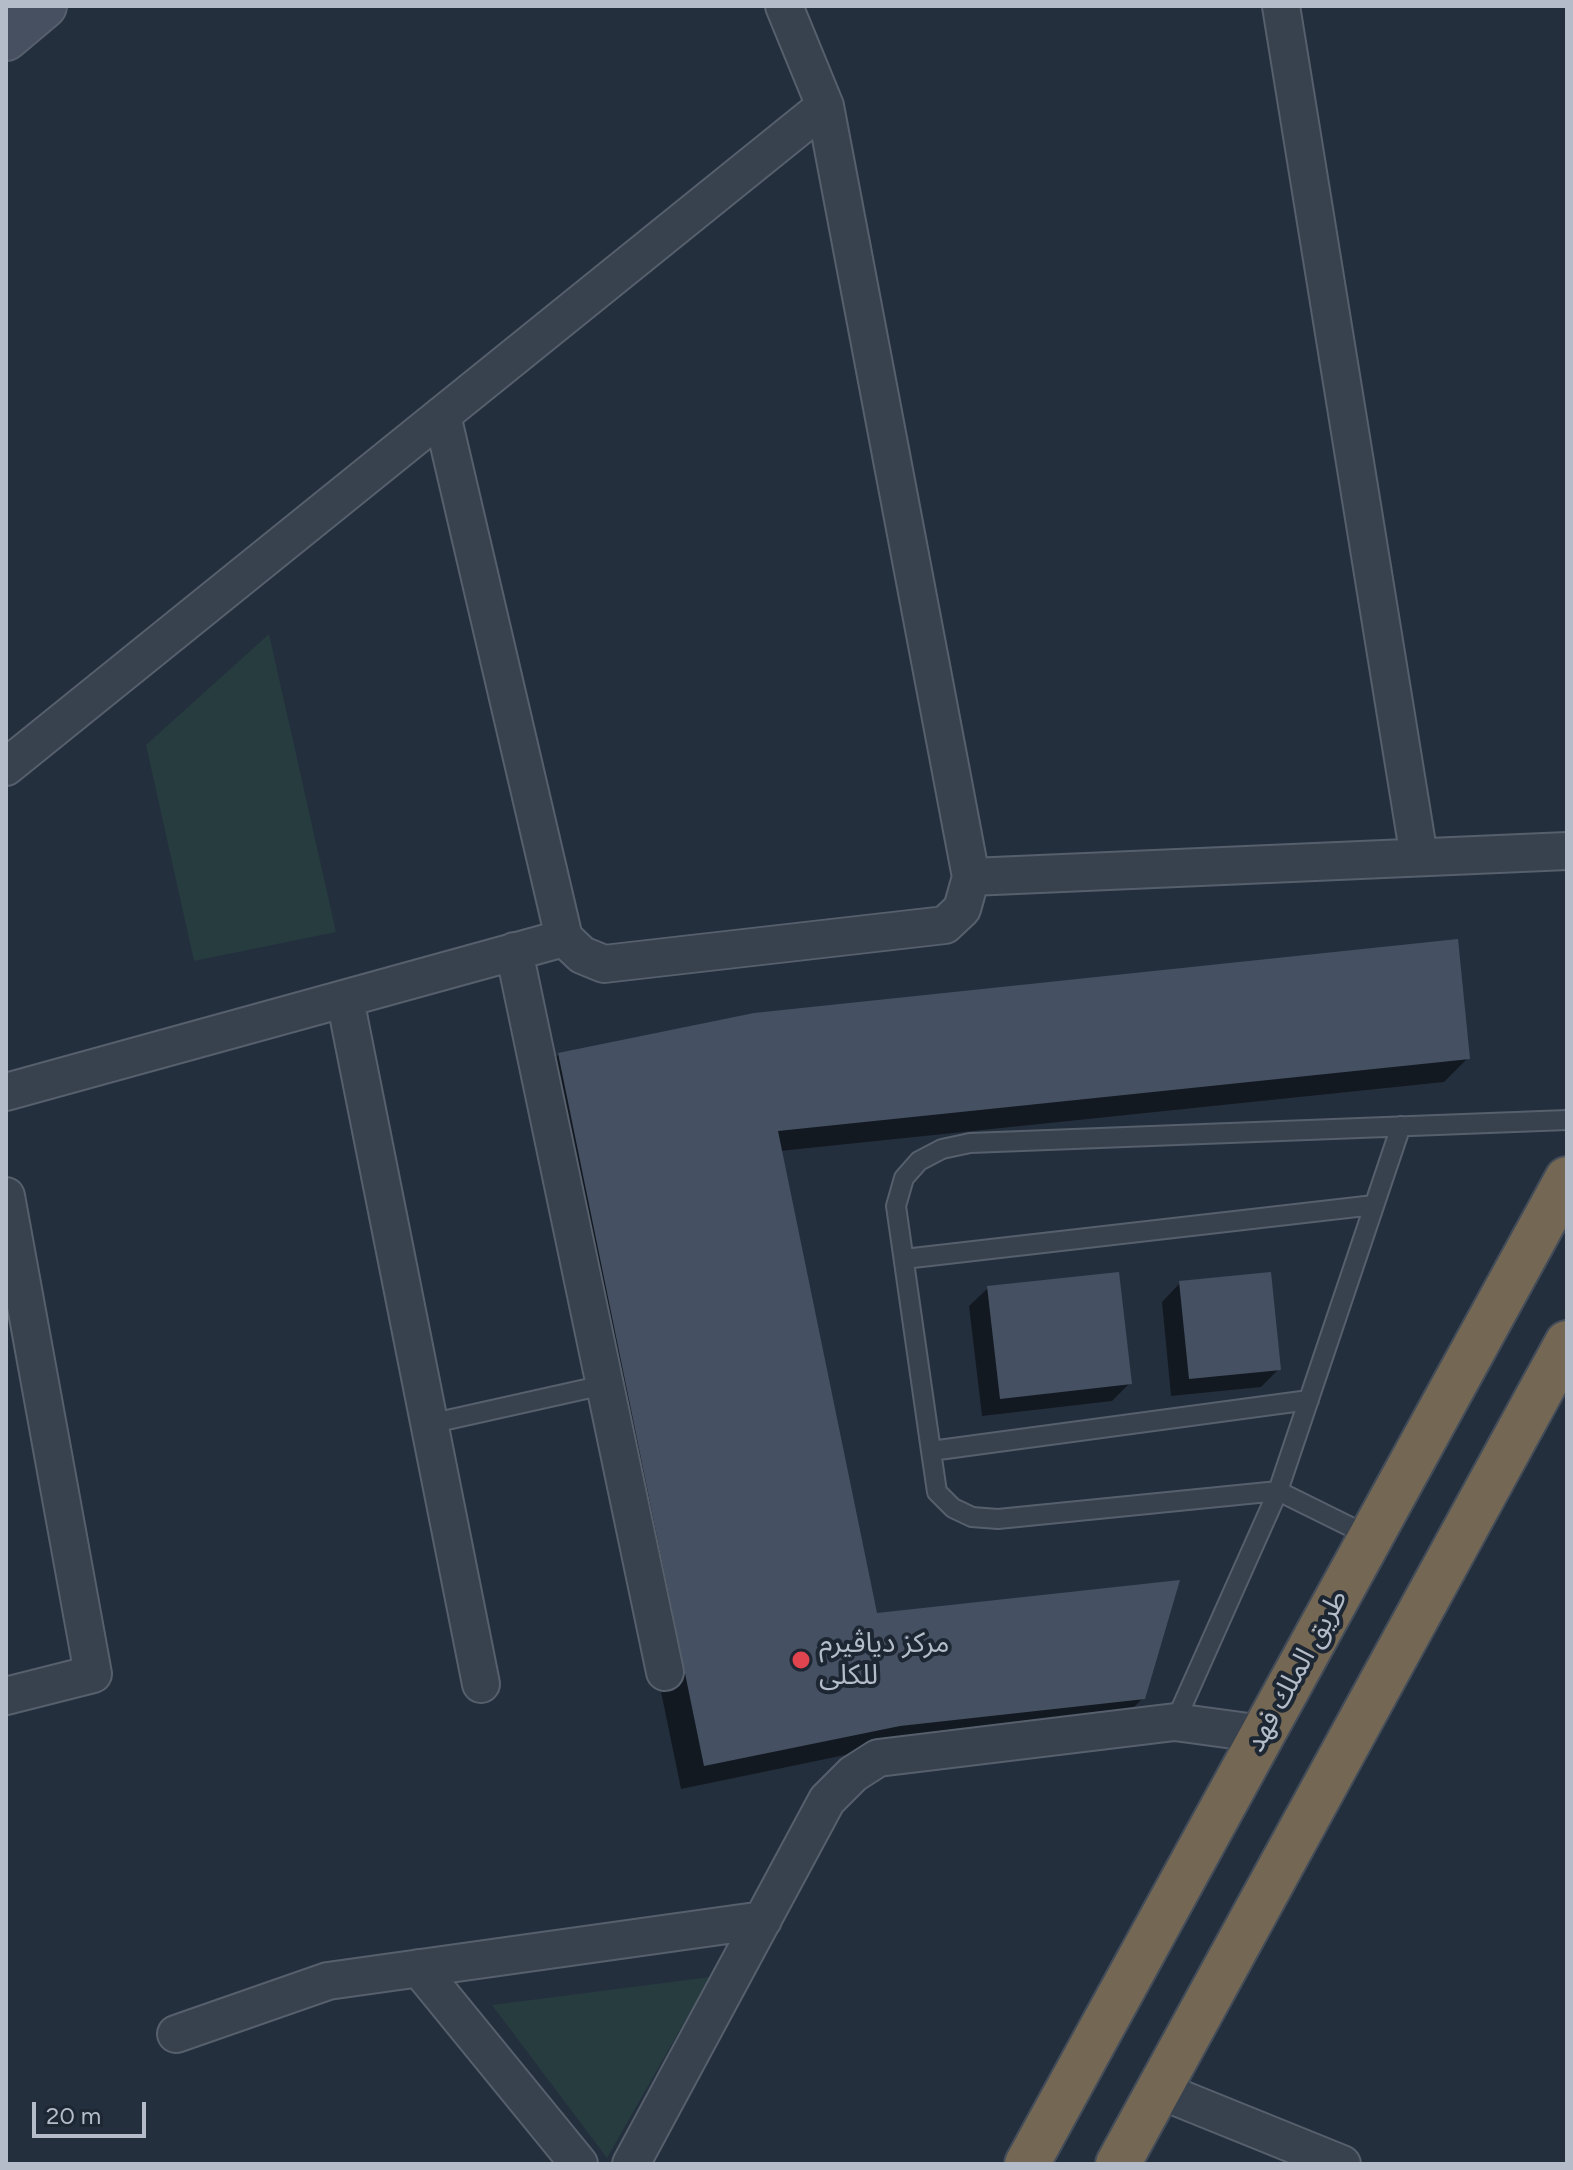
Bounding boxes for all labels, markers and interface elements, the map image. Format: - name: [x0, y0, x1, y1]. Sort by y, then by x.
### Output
- street label: طريق الملك فهد: [1239, 1584, 1355, 1758]
- place label: مركز دياڤيرم للكلى: [819, 1627, 950, 1693]
- marker: مركز دياڤيرم للكلى: [790, 1649, 812, 1671]
- scale bar: [36, 2086, 150, 2136]
- text: 20 m: [46, 2101, 101, 2130]

